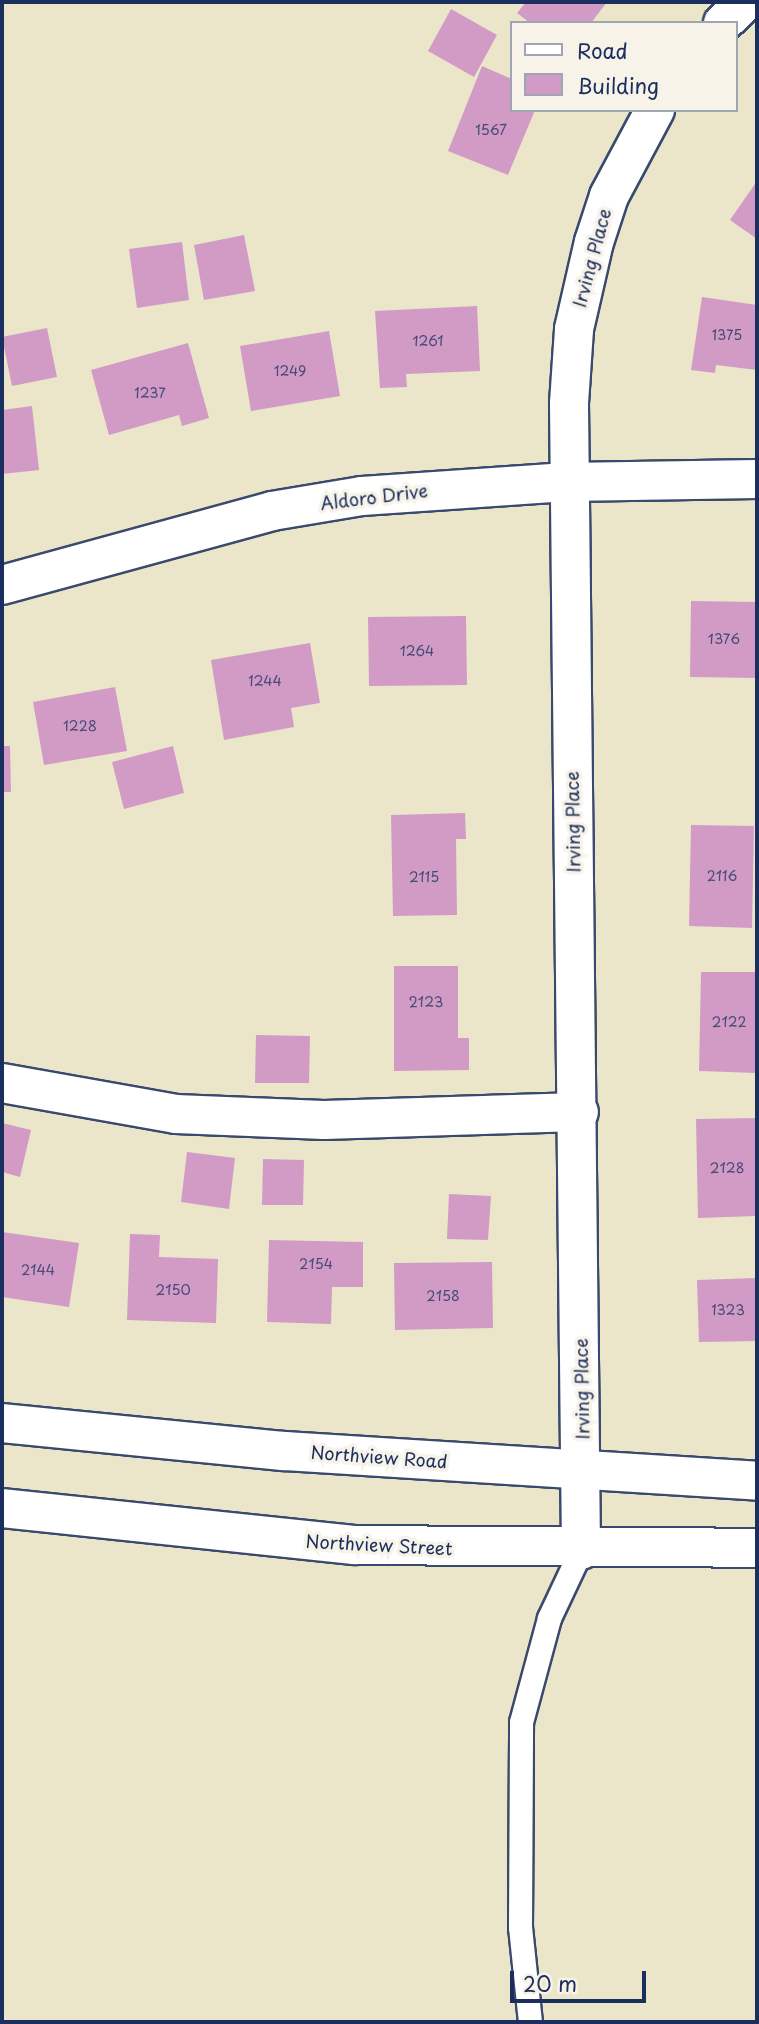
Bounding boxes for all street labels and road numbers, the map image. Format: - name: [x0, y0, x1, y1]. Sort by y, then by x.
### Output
- street label: Irving Place: [569, 207, 615, 309]
- street label: Aldoro Drive: [319, 480, 429, 514]
- street label: Irving Place: [561, 772, 585, 872]
- street label: Irving Place: [570, 1339, 594, 1439]
- street label: Northview Road: [310, 1441, 448, 1473]
- street label: Northview Street: [305, 1530, 453, 1560]

